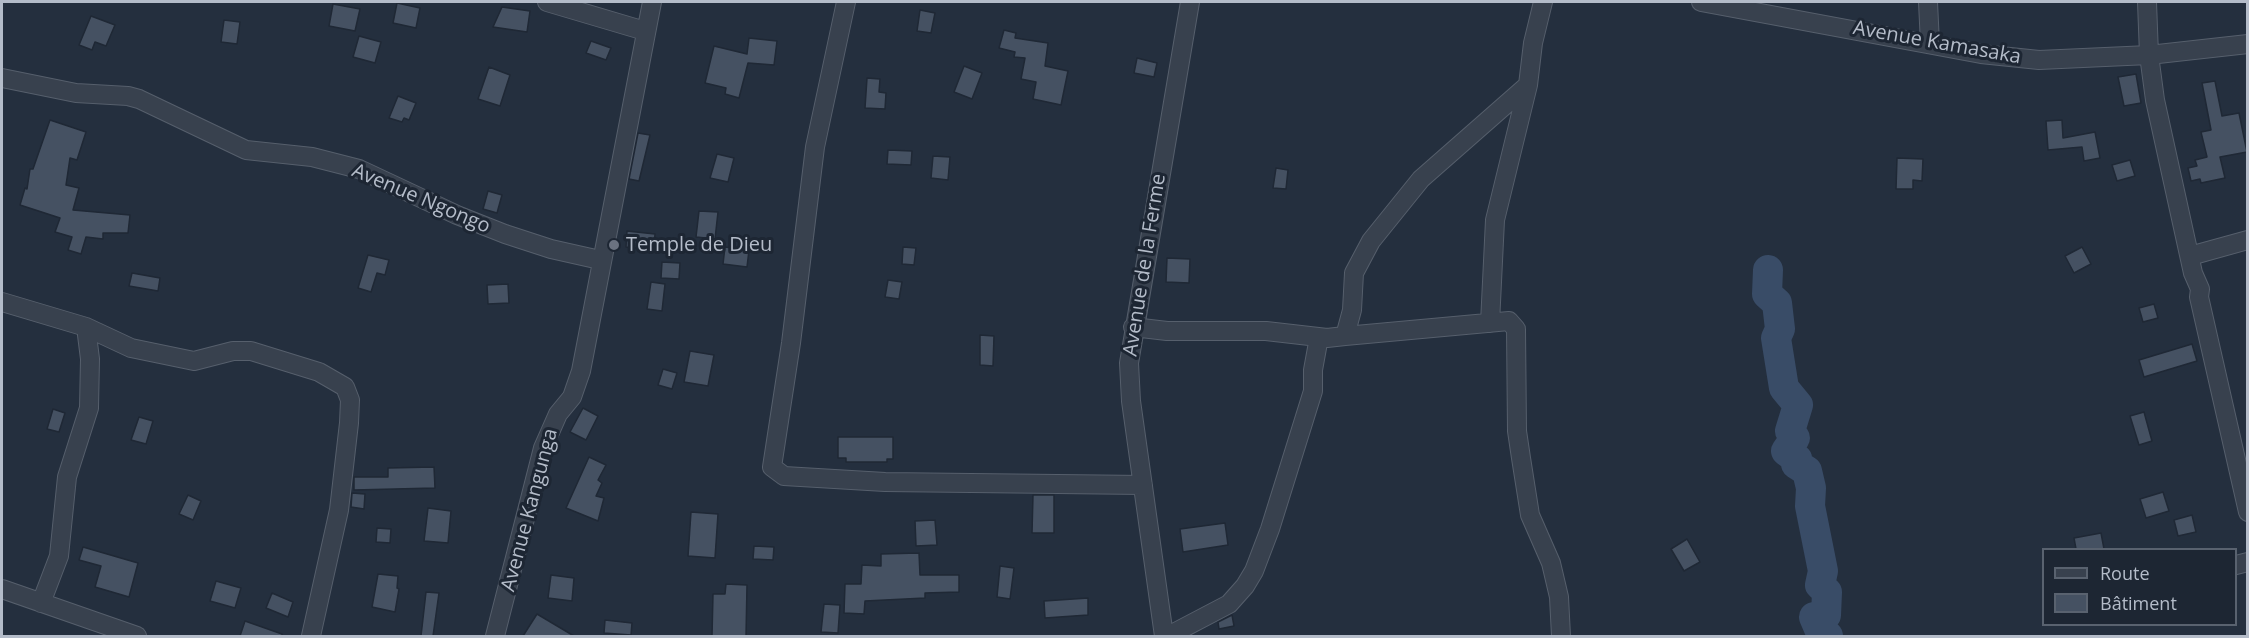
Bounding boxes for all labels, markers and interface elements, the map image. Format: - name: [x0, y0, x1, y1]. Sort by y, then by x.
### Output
- street label: Avenue Kamasaka: [1851, 16, 2023, 70]
- street label: Avenue Ngongo: [348, 159, 494, 239]
- street label: Avenue de la Ferme: [1119, 172, 1171, 358]
- place label: Temple de Dieu: [626, 233, 772, 257]
- marker: Temple de Dieu: [607, 238, 621, 252]
- street label: Avenue Kangunga: [497, 426, 563, 594]
- legend: [2042, 548, 2237, 626]
- text: Route: [2100, 561, 2150, 585]
- text: Bâtiment: [2100, 591, 2177, 615]

